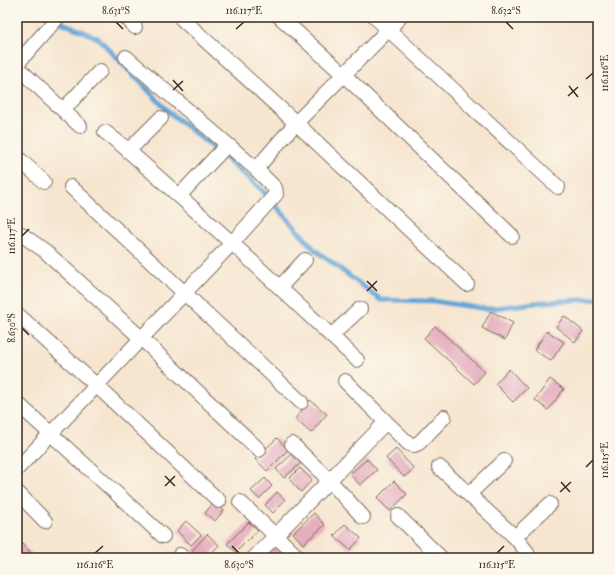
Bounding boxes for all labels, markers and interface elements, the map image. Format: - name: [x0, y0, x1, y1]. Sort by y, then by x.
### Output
- text: 8.631°S: [102, 5, 130, 17]
- text: 116.117°E: [226, 5, 262, 17]
- text: 8.632°S: [491, 5, 521, 17]
- text: 116.116°E: [599, 55, 611, 91]
- text: 116.117°E: [6, 218, 18, 254]
- text: 8.630°S: [6, 313, 18, 343]
- text: 116.115°E: [599, 442, 611, 478]
- text: 116.116°E: [77, 559, 113, 571]
- text: 8.630°S: [224, 559, 254, 571]
- text: 116.115°E: [479, 559, 515, 571]

